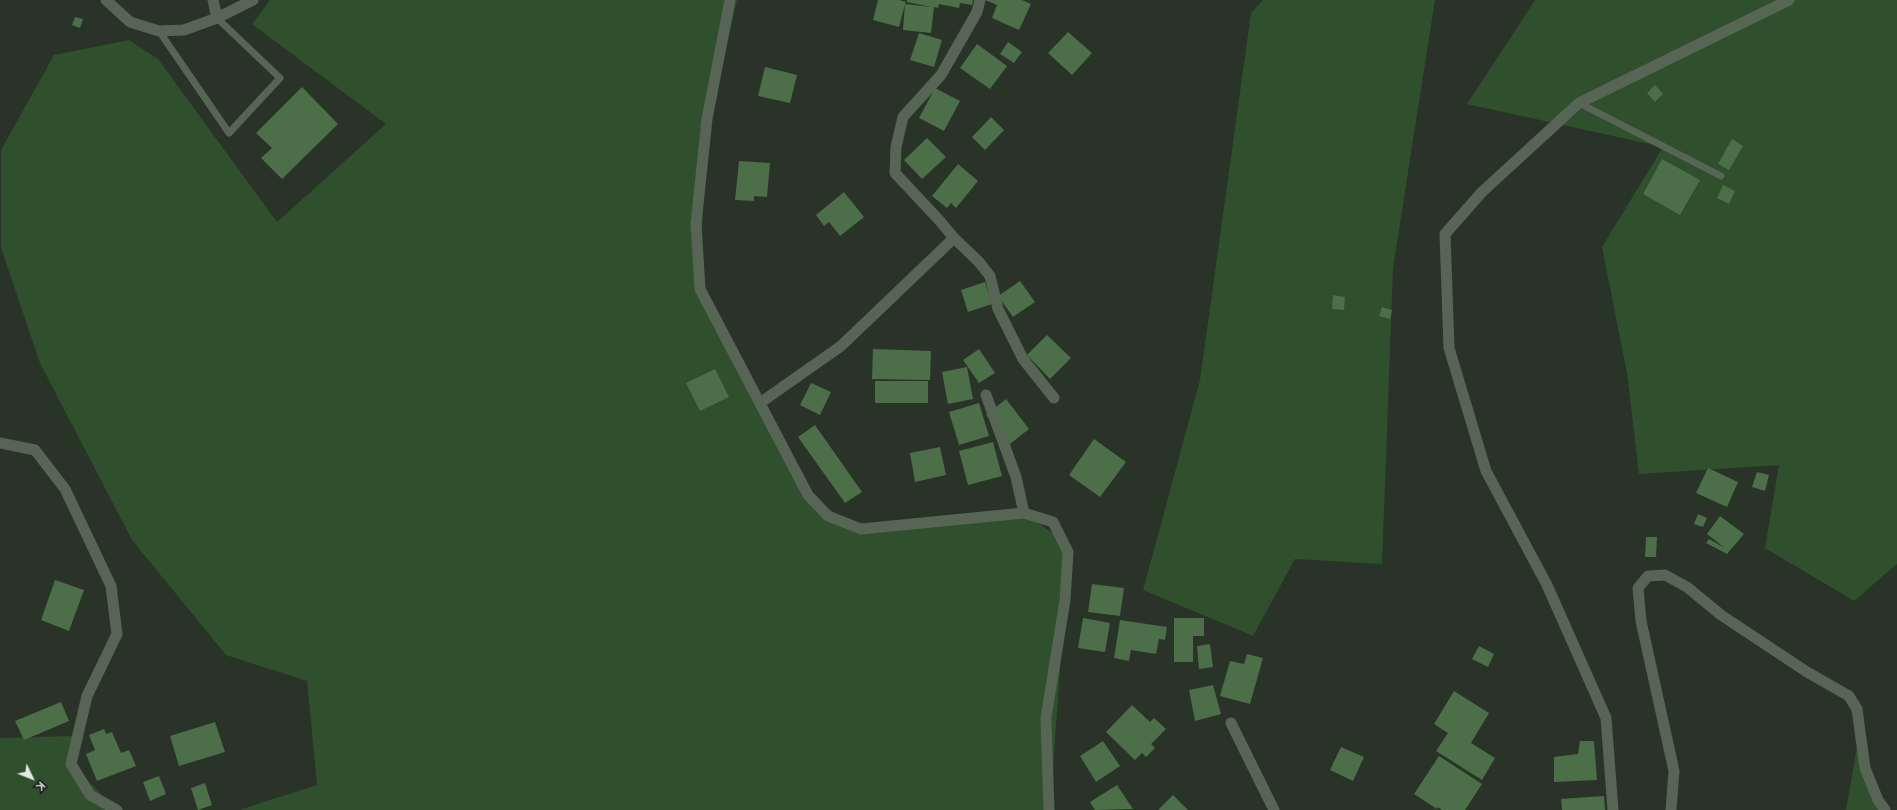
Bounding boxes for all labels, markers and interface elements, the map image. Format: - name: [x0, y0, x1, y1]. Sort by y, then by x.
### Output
- north arrow: [12, 758, 52, 798]
- text: K: [33, 779, 48, 794]

